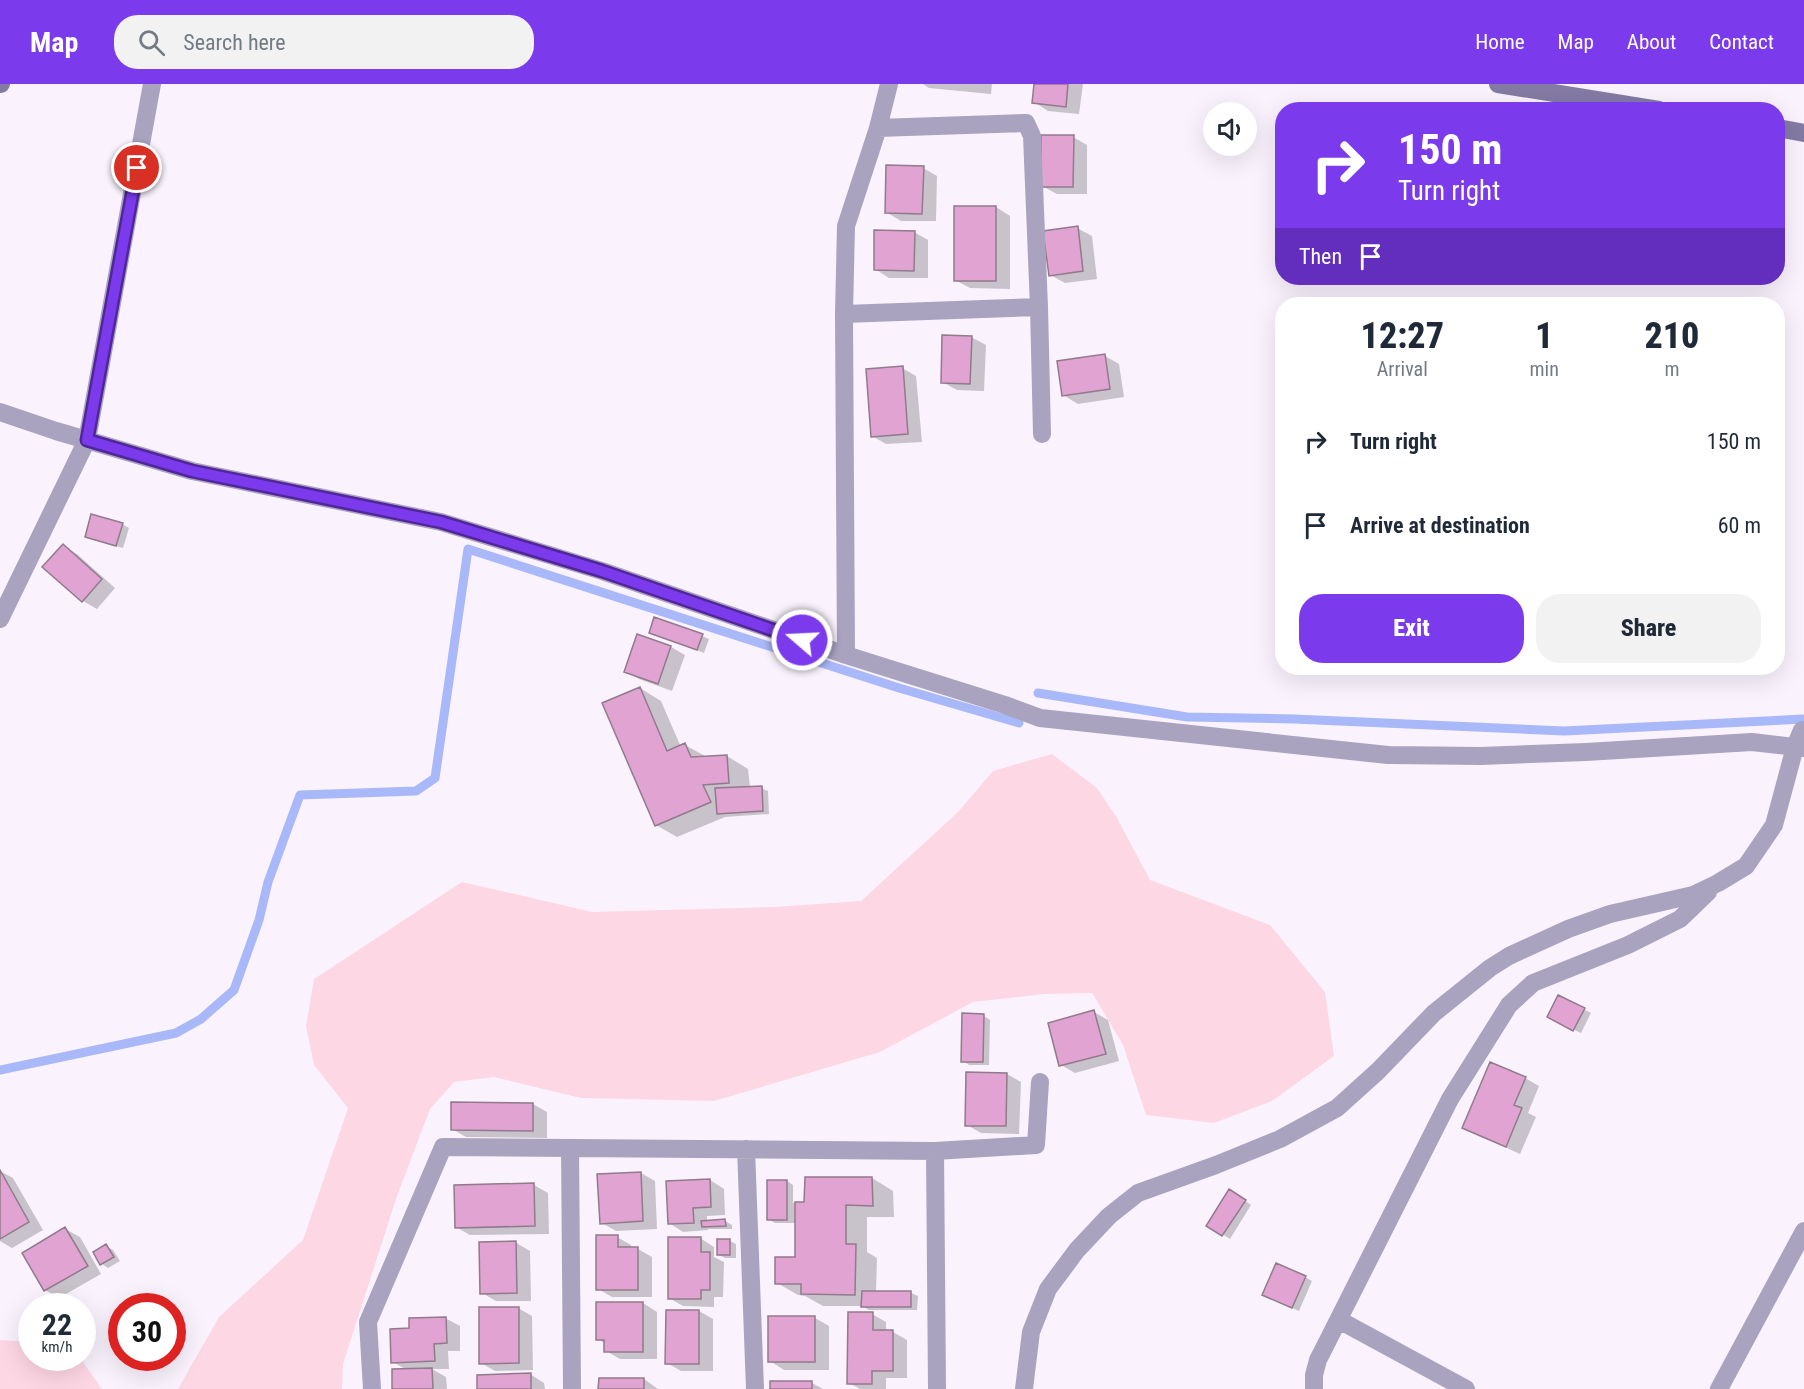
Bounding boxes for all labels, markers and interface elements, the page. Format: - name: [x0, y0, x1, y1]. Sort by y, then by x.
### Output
- search box: [114, 15, 534, 69]
- text: Map: [30, 26, 78, 59]
- icon: search: [135, 26, 168, 59]
- text: Search here: [183, 30, 286, 55]
- text: Home: [1475, 30, 1525, 54]
- text: Map: [1558, 30, 1594, 54]
- text: About: [1627, 30, 1676, 54]
- text: Contact: [1709, 30, 1774, 54]
- map controls: [1203, 102, 1257, 156]
- button: sound: [1203, 102, 1257, 156]
- text: 150 m: [1398, 125, 1503, 174]
- icon: right: [1299, 126, 1377, 204]
- pin: [111, 142, 162, 193]
- icon: arrive: [120, 151, 153, 184]
- text: Turn right: [1398, 175, 1500, 207]
- icon: arrive: [1354, 240, 1387, 273]
- text: Then: [1299, 244, 1342, 269]
- text: 12:27: [1361, 315, 1444, 357]
- text: 1: [1535, 315, 1553, 357]
- text: 210: [1644, 315, 1699, 357]
- text: Arrival: [1377, 357, 1428, 381]
- text: min: [1530, 357, 1559, 381]
- text: m: [1664, 357, 1679, 381]
- icon: right: [1299, 425, 1332, 458]
- text: Turn right: [1350, 429, 1437, 454]
- text: 150 m: [1707, 429, 1761, 454]
- icon: arrive: [1299, 509, 1332, 542]
- text: Arrive at destination: [1350, 513, 1530, 538]
- text: 60 m: [1718, 513, 1761, 538]
- button: Exit: [1299, 594, 1524, 663]
- button: Share: [1536, 594, 1761, 663]
- position arrow: [770, 608, 834, 672]
- speed limit sign: 30: [108, 1293, 186, 1371]
- text: 22: [42, 1307, 72, 1342]
- text: km/h: [42, 1338, 72, 1356]

